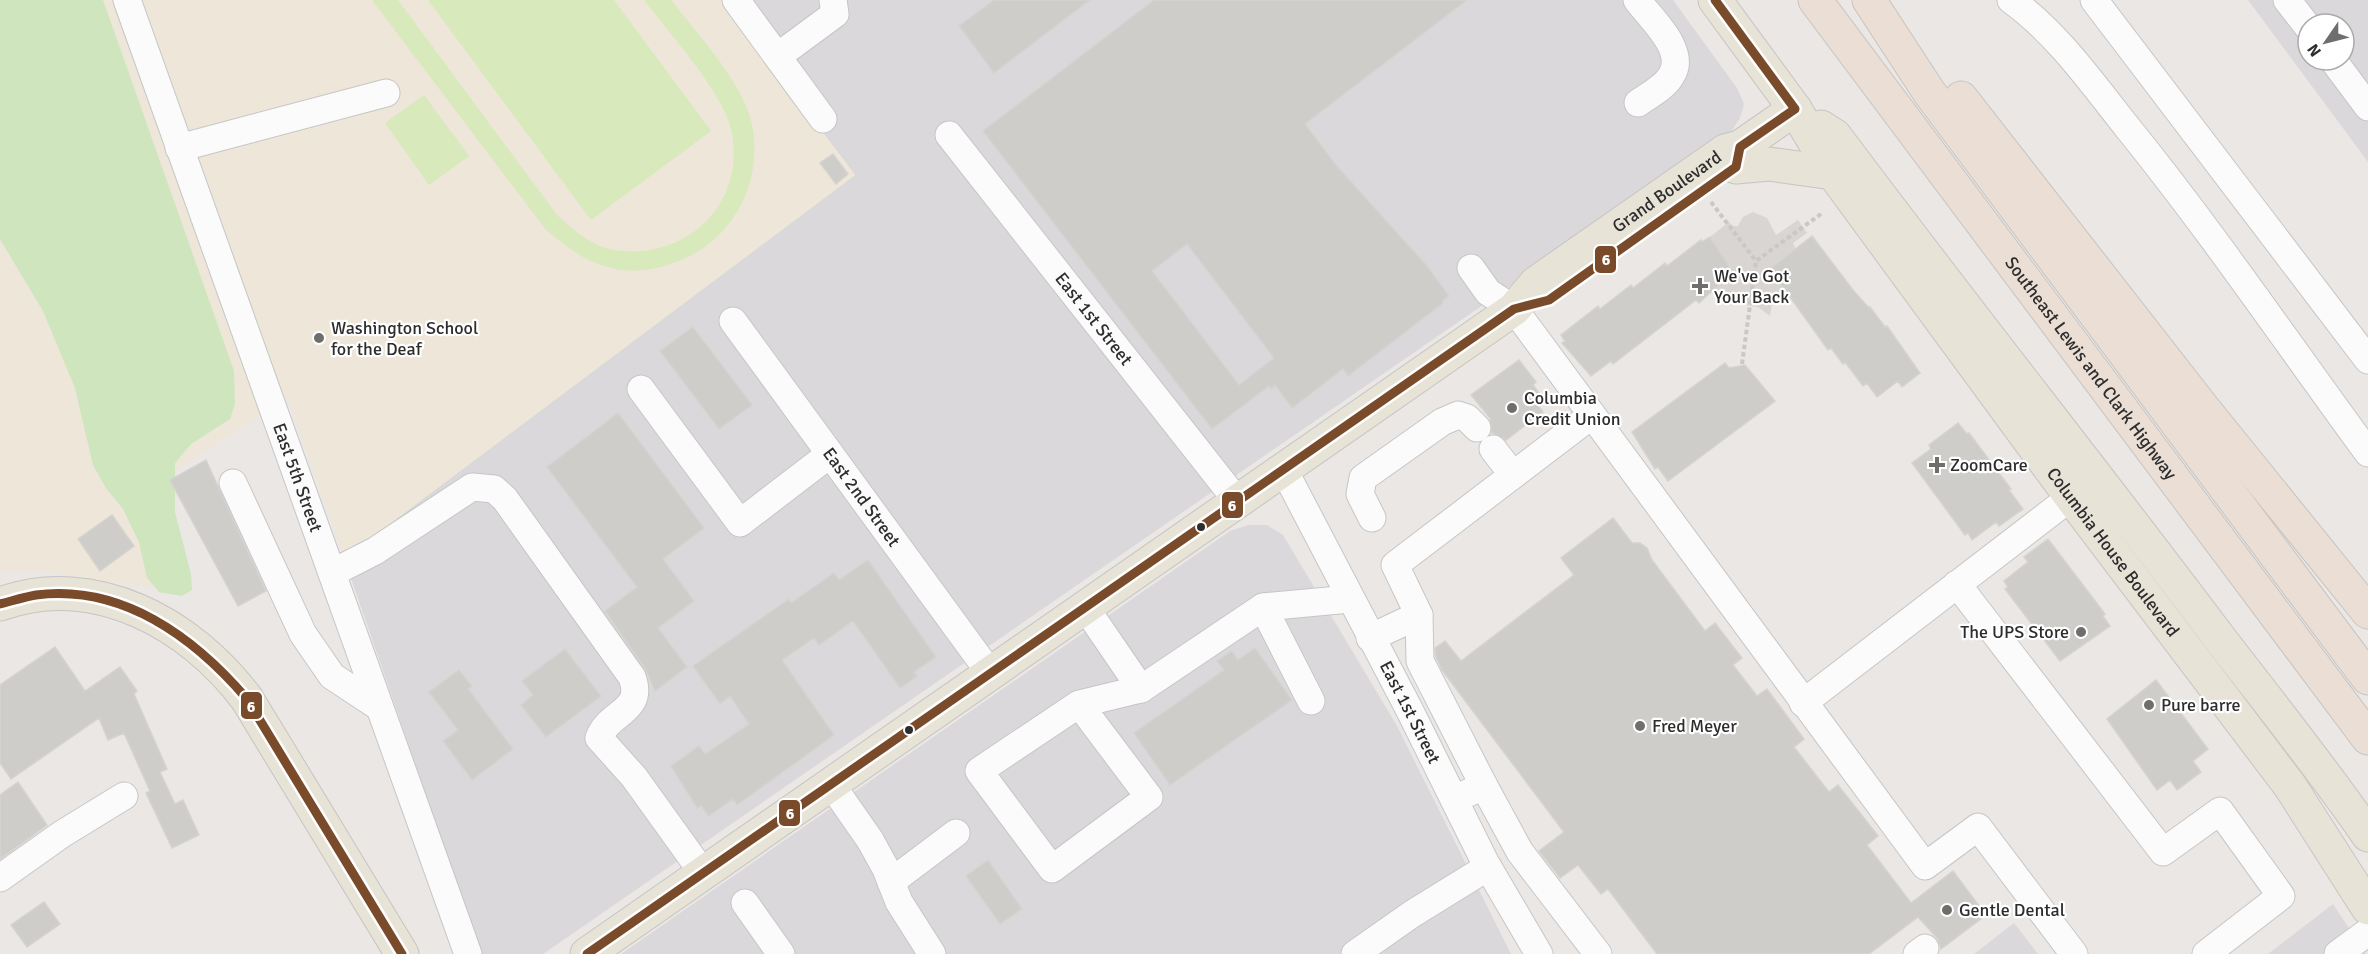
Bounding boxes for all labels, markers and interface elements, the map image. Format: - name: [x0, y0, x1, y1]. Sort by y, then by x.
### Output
- north arrow: [2296, 12, 2356, 72]
- text: N: [2303, 40, 2326, 60]
- street label: Grand Boulevard: [1608, 146, 1726, 237]
- line badge: 6: [1594, 245, 1617, 274]
- text: 6: [1602, 250, 1611, 270]
- street label: Southeast Lewis and Clark Highway: [2000, 252, 2182, 484]
- place label: We've Got Your Back: [1714, 265, 1789, 308]
- street label: East 1st Street: [1050, 268, 1137, 370]
- marker: We've Got Your Back: [1691, 277, 1709, 295]
- place label: Washington School for the Deaf: [331, 317, 478, 360]
- marker: Washington School for the Deaf: [312, 331, 326, 345]
- place label: Columbia Credit Union: [1524, 387, 1621, 430]
- marker: Columbia Credit Union: [1505, 401, 1519, 415]
- street label: East 5th Street: [268, 420, 327, 535]
- street label: East 2nd Street: [818, 443, 905, 551]
- place label: ZoomCare: [1950, 454, 2028, 476]
- marker: ZoomCare: [1928, 456, 1946, 474]
- street label: Columbia House Boulevard: [2042, 463, 2184, 641]
- line badge: 6: [1221, 491, 1244, 519]
- text: 6: [1228, 496, 1237, 516]
- unlabelled marker: [1195, 521, 1207, 533]
- place label: The UPS Store: [1960, 621, 2069, 643]
- marker: The UPS Store: [2074, 625, 2088, 639]
- street label: East 1st Street: [1375, 657, 1445, 767]
- line badge: 6: [240, 691, 263, 720]
- place label: Pure barre: [2161, 694, 2241, 716]
- text: 6: [247, 697, 256, 717]
- marker: Pure barre: [2142, 698, 2156, 712]
- place label: Fred Meyer: [1652, 715, 1737, 737]
- marker: Fred Meyer: [1633, 719, 1647, 733]
- unlabelled marker: [903, 724, 915, 736]
- line badge: 6: [778, 799, 801, 827]
- text: 6: [786, 804, 795, 824]
- place label: Gentle Dental: [1959, 899, 2065, 921]
- marker: Gentle Dental: [1940, 903, 1954, 917]

